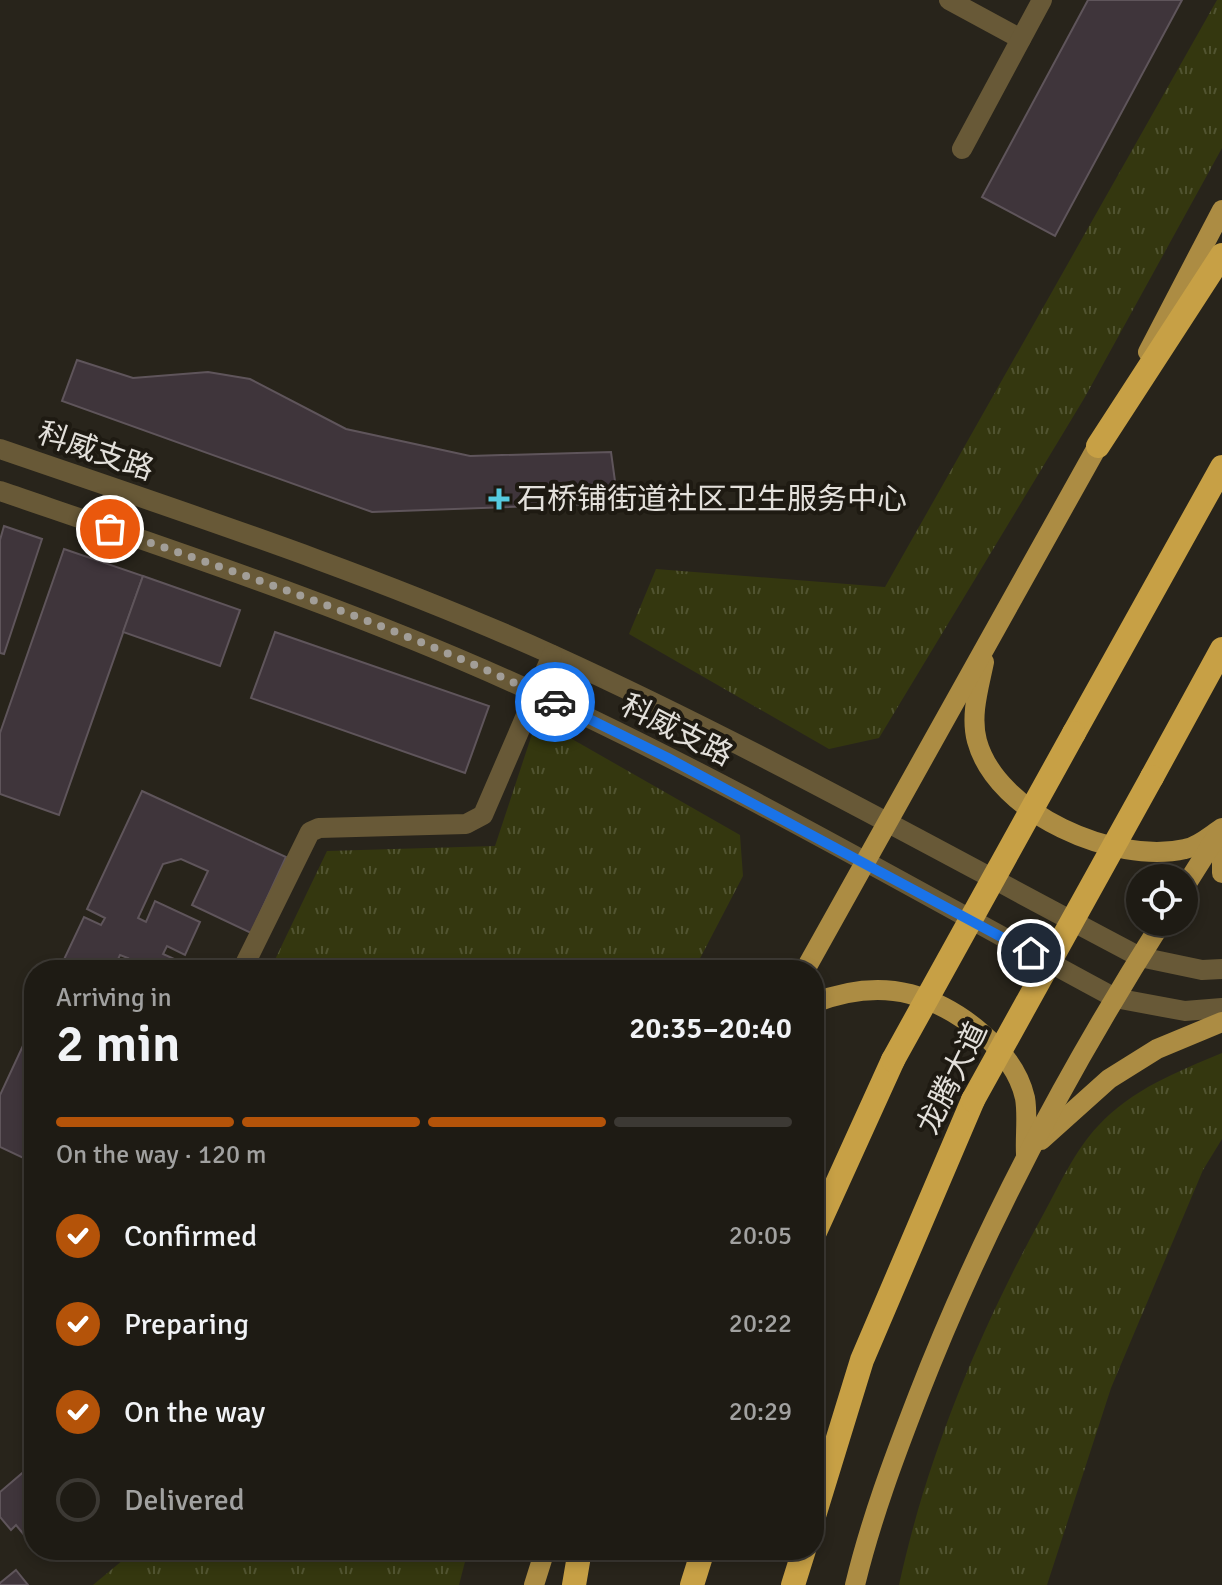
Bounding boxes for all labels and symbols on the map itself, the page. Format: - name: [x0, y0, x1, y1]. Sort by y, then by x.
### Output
- street label: 科威支路: [33, 414, 159, 488]
- place label: 石桥铺街道社区卫生服务中心: [517, 481, 907, 518]
- marker: 石桥铺街道社区卫生服务中心: [488, 488, 510, 510]
- pin: [76, 495, 144, 563]
- courier: [515, 662, 595, 742]
- street label: 科威支路: [615, 687, 739, 774]
- pin: [997, 919, 1065, 987]
- street label: 龙腾大道: [910, 1016, 995, 1140]

